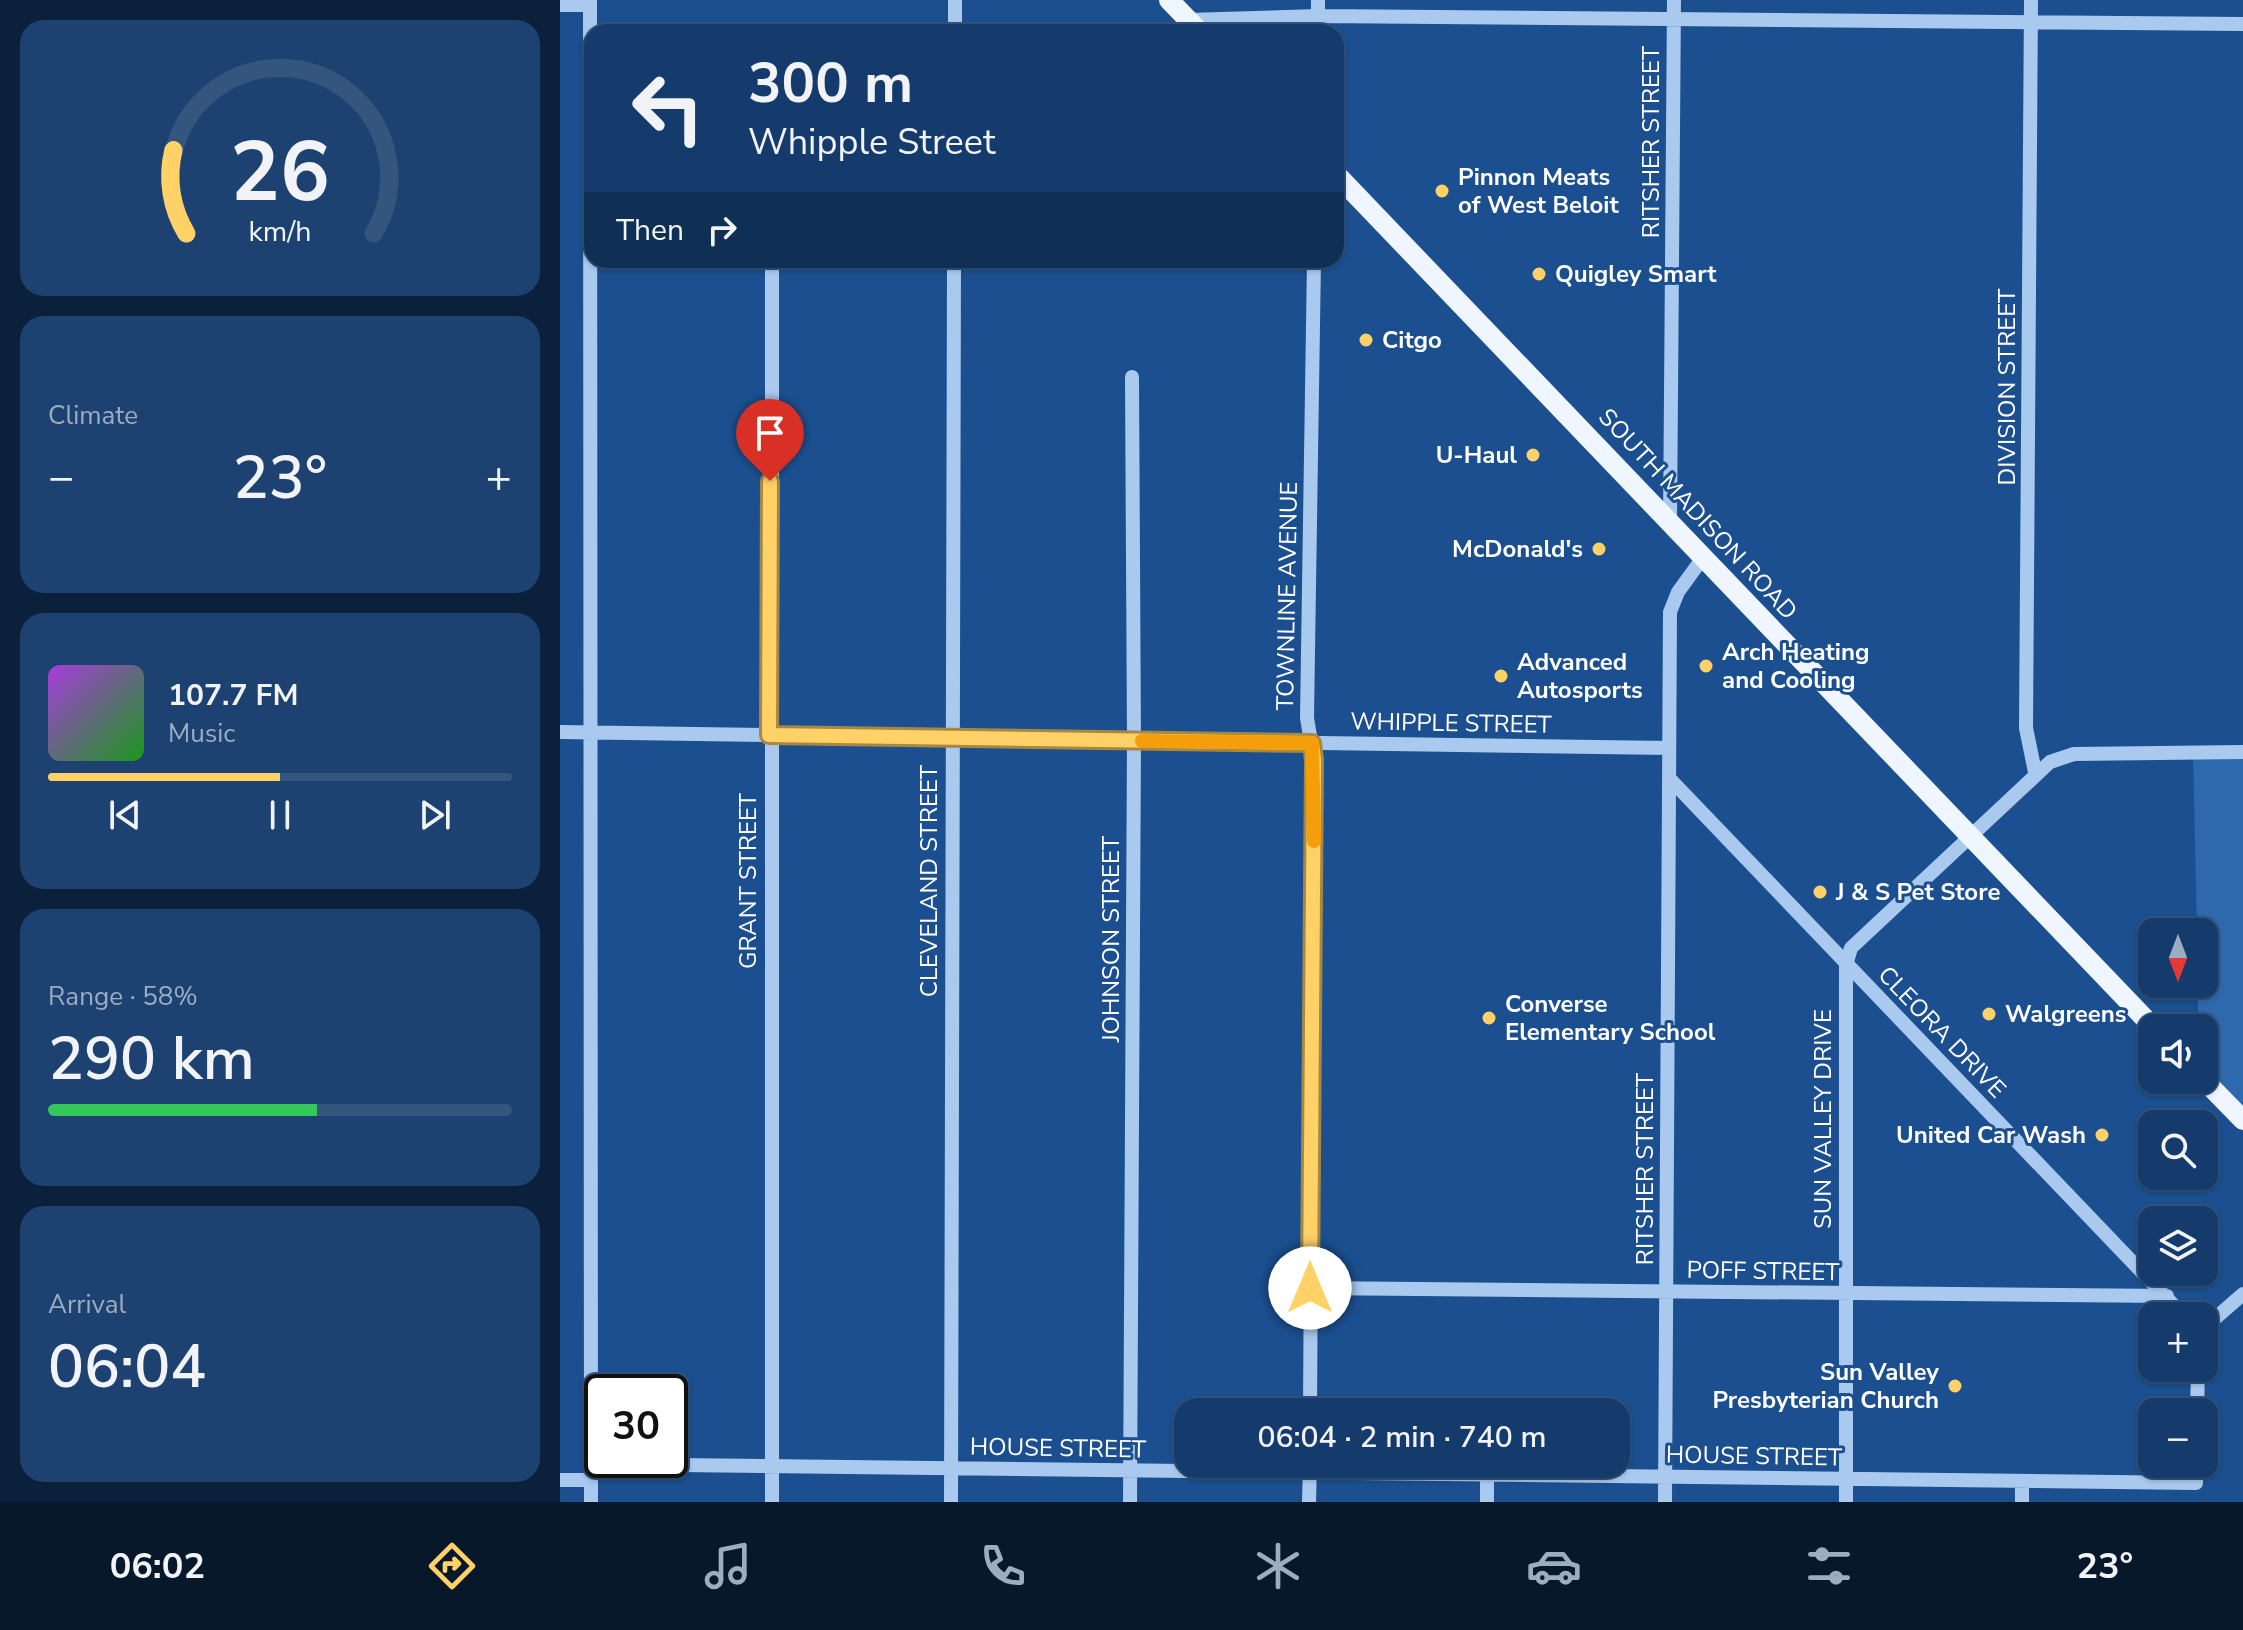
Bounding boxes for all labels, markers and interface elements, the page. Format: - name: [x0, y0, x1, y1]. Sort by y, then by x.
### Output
- text: 300 m: [748, 45, 913, 122]
- street label: RITSHER STREET: [1635, 45, 1667, 238]
- icon: left: [616, 56, 720, 160]
- text: 26: [230, 116, 330, 229]
- text: Whipple Street: [748, 118, 996, 167]
- place label: Pinnon Meats of West Beloit: [1458, 161, 1619, 221]
- marker: Pinnon Meats of West Beloit: [1433, 182, 1451, 200]
- icon: right: [700, 208, 744, 252]
- text: Then: [616, 210, 684, 251]
- text: km/h: [249, 212, 311, 251]
- place label: Quigley Smart: [1555, 258, 1717, 290]
- marker: Quigley Smart: [1530, 265, 1548, 283]
- street label: DIVISION STREET: [1991, 288, 2023, 485]
- place label: Citgo: [1382, 324, 1442, 356]
- marker: Citgo: [1357, 331, 1375, 349]
- text: Climate: [48, 398, 138, 433]
- pin: [736, 399, 804, 481]
- street label: SOUTH MADISON ROAD: [1592, 401, 1804, 627]
- icon: arrive: [748, 411, 792, 455]
- text: 23°: [233, 437, 327, 519]
- place label: U-Haul: [1436, 439, 1517, 471]
- marker: U-Haul: [1524, 446, 1542, 464]
- text: −: [48, 448, 74, 508]
- text: +: [486, 448, 512, 508]
- street label: TOWNLINE AVENUE: [1269, 481, 1305, 711]
- place label: McDonald's: [1452, 533, 1583, 565]
- marker: McDonald's: [1590, 540, 1608, 558]
- place label: Arch Heating and Cooling: [1722, 636, 1869, 696]
- place label: Advanced Autosports: [1517, 646, 1643, 706]
- marker: Arch Heating and Cooling: [1697, 657, 1715, 675]
- marker: Advanced Autosports: [1492, 667, 1510, 685]
- text: 107.7 FM: [168, 675, 298, 716]
- street label: WHIPPLE STREET: [1350, 705, 1553, 741]
- text: Music: [168, 716, 235, 751]
- street label: CLEVELAND STREET: [913, 764, 945, 997]
- street label: GRANT STREET: [732, 792, 764, 969]
- icon: previous: [103, 793, 147, 837]
- icon: pause: [258, 793, 302, 837]
- icon: next: [413, 793, 457, 837]
- street label: JOHNSON STREET: [1095, 835, 1127, 1043]
- place label: J & S Pet Store: [1835, 876, 2000, 908]
- marker: J & S Pet Store: [1811, 883, 1829, 901]
- north arrow: [2138, 918, 2218, 998]
- map controls: [2138, 918, 2218, 1478]
- street label: CLEORA DRIVE: [1871, 959, 2013, 1105]
- text: Range · 58%: [48, 979, 198, 1014]
- place label: Converse Elementary School: [1505, 988, 1716, 1048]
- place label: Walgreens: [2005, 998, 2126, 1030]
- marker: Walgreens: [1980, 1005, 1998, 1023]
- marker: Converse Elementary School: [1480, 1009, 1498, 1027]
- street label: SUN VALLEY DRIVE: [1807, 1009, 1839, 1229]
- button: sound: [2138, 1014, 2218, 1094]
- text: 290 km: [48, 1018, 255, 1100]
- street label: RITSHER STREET: [1629, 1072, 1661, 1265]
- button: search: [2138, 1110, 2218, 1190]
- place label: United Car Wash: [1896, 1119, 2086, 1151]
- marker: United Car Wash: [2093, 1126, 2111, 1144]
- button: layers: [2138, 1206, 2218, 1286]
- position arrow: [1268, 1246, 1352, 1330]
- street label: POFF STREET: [1686, 1254, 1840, 1288]
- text: Arrival: [48, 1287, 126, 1322]
- button: +: [2138, 1302, 2218, 1382]
- text: 06:04: [48, 1326, 206, 1408]
- place label: Sun Valley Presbyterian Church: [1712, 1356, 1939, 1416]
- speed limit sign: 30: [584, 1374, 688, 1478]
- marker: Sun Valley Presbyterian Church: [1946, 1377, 1964, 1395]
- button: −: [2138, 1398, 2218, 1478]
- text: 06:04 · 2 min · 740 m: [1257, 1417, 1547, 1458]
- street label: HOUSE STREET: [970, 1430, 1147, 1466]
- street label: HOUSE STREET: [1666, 1438, 1843, 1474]
- icon: directions: [424, 1538, 480, 1594]
- icon: music: [700, 1538, 756, 1594]
- icon: phone: [975, 1538, 1031, 1594]
- icon: climate: [1250, 1538, 1306, 1594]
- icon: car: [1526, 1538, 1582, 1594]
- icon: filters: [1801, 1538, 1857, 1594]
- text: 06:02: [110, 1542, 205, 1591]
- text: 23°: [2076, 1542, 2133, 1591]

